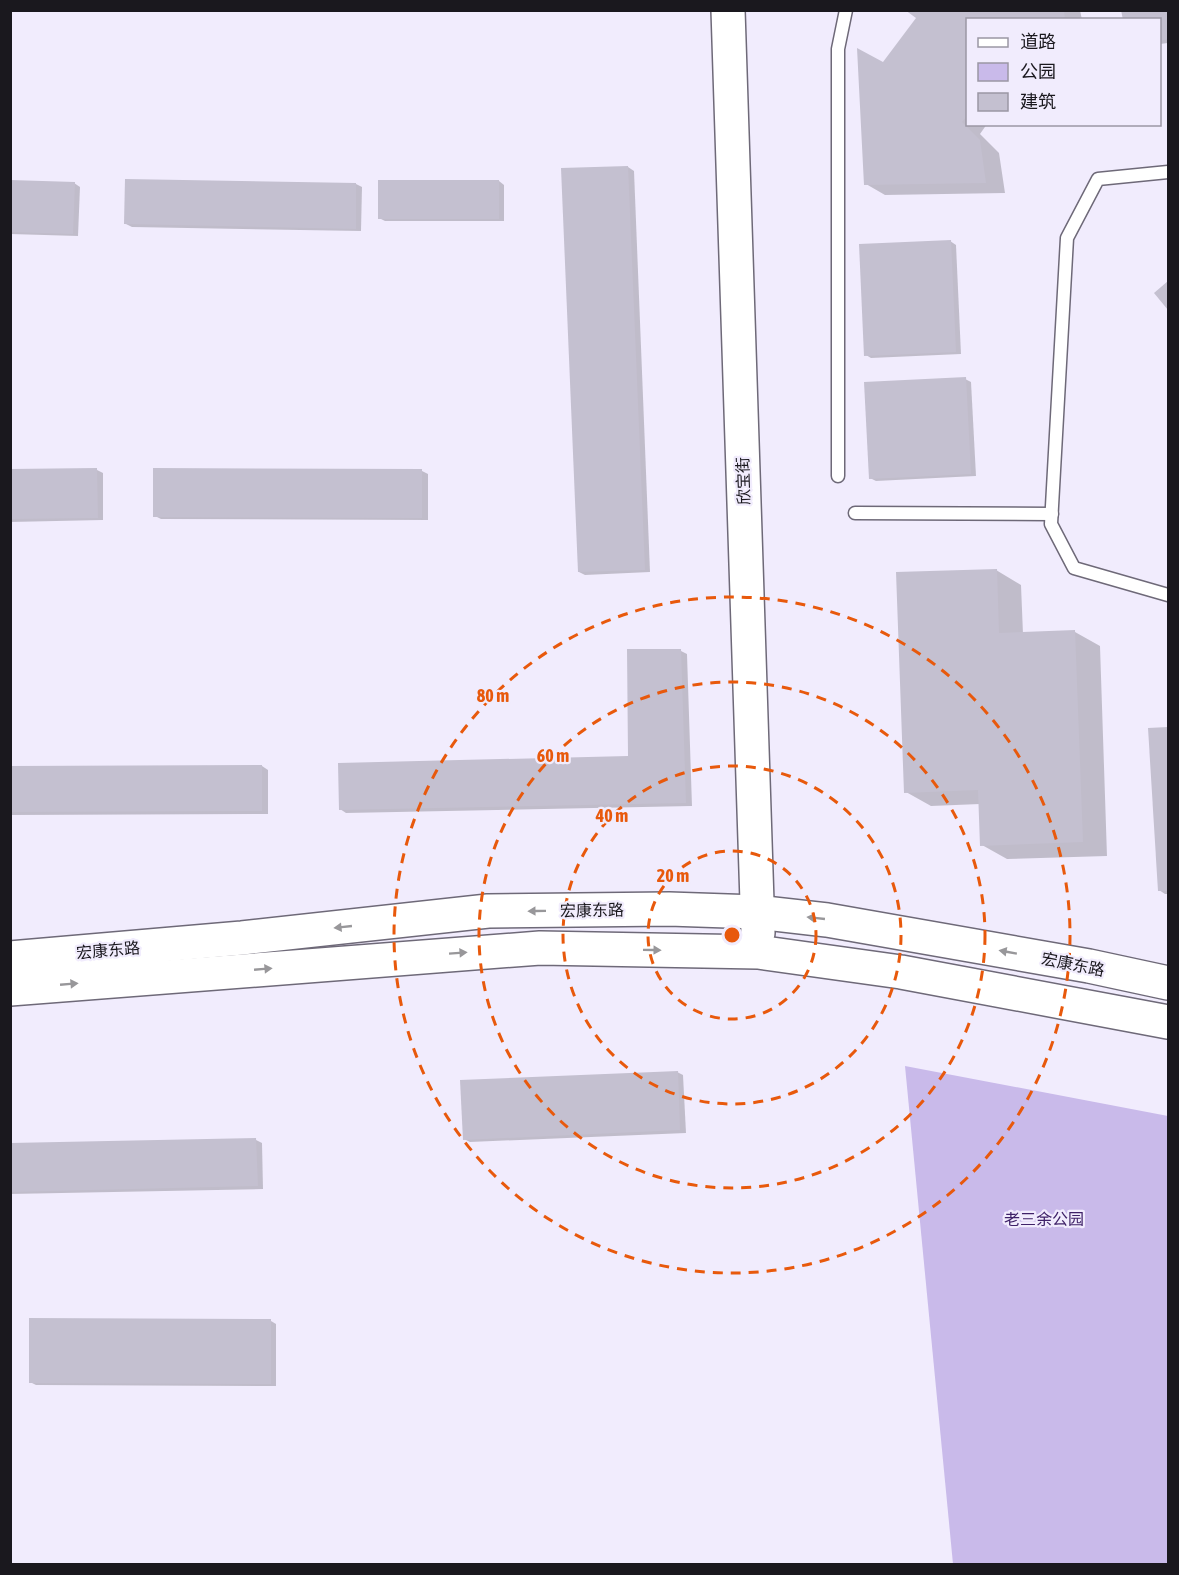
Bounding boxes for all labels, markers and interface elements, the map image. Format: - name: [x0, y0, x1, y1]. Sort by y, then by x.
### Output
- legend: [966, 18, 1161, 126]
- text: 道路: [1020, 31, 1056, 52]
- text: 公园: [1020, 61, 1056, 82]
- text: 建筑: [1020, 91, 1056, 112]
- street label: 欣宝街: [733, 457, 753, 505]
- text: 80 m: [477, 685, 509, 706]
- text: 60 m: [537, 745, 569, 766]
- text: 40 m: [595, 805, 628, 826]
- text: 20 m: [657, 865, 689, 886]
- street label: 宏康东路: [560, 900, 624, 920]
- one-way arrow: [528, 906, 547, 915]
- one-way arrow: [806, 914, 825, 923]
- one-way arrow: [334, 922, 353, 932]
- centre of rings: [722, 925, 742, 945]
- street label: 宏康东路: [75, 938, 141, 962]
- one-way arrow: [643, 946, 662, 955]
- one-way arrow: [998, 947, 1017, 956]
- one-way arrow: [448, 949, 467, 958]
- street label: 宏康东路: [1040, 949, 1106, 979]
- one-way arrow: [254, 964, 273, 973]
- one-way arrow: [59, 979, 78, 989]
- park label: 老三余公园: [1004, 1210, 1084, 1228]

